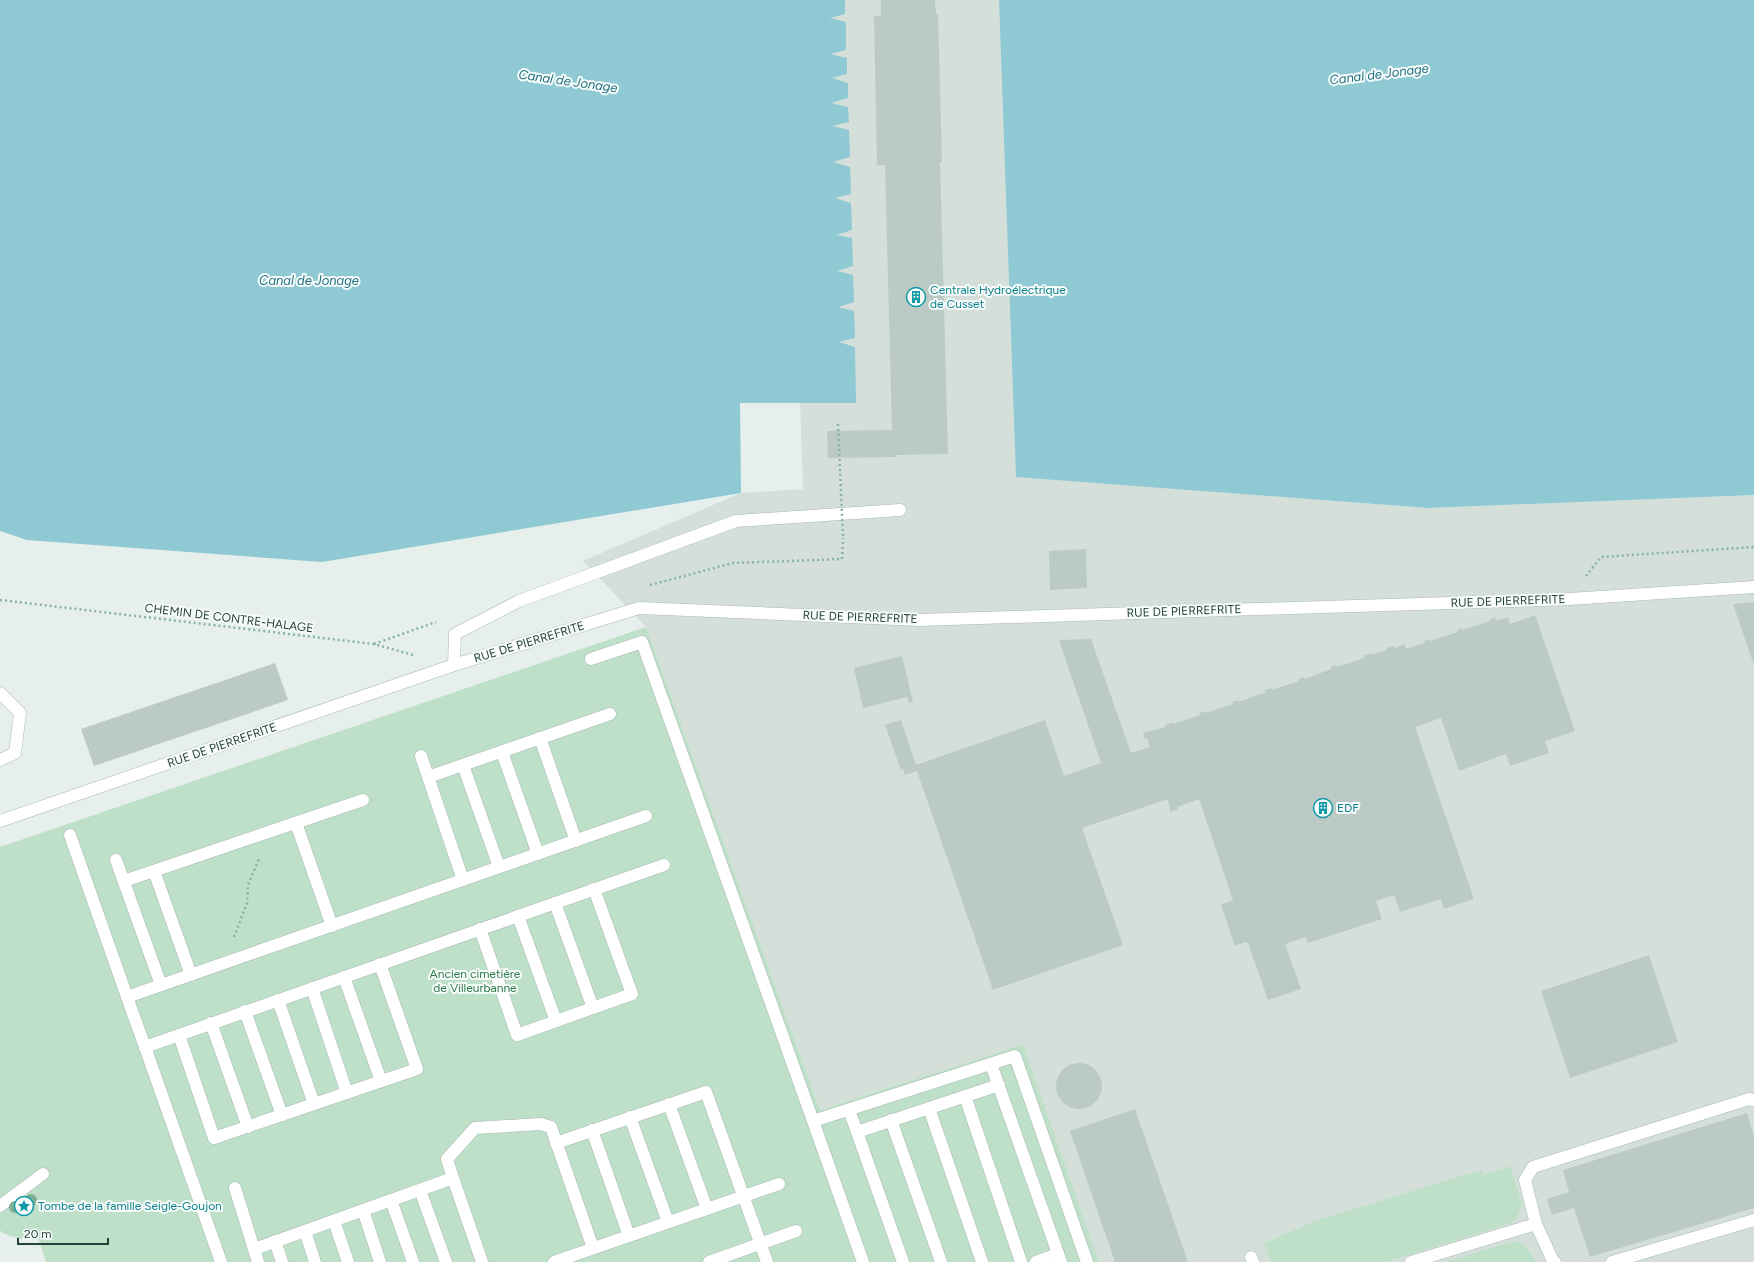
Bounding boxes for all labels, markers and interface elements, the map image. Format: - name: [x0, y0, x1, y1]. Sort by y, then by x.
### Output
- water label: Canal de Jonage: [1329, 60, 1429, 88]
- water label: Canal de Jonage: [518, 67, 618, 95]
- water label: Canal de Jonage: [259, 273, 359, 288]
- place label: Centrale Hydroélectrique de Cusset: [930, 283, 1066, 311]
- building icon: Centrale Hydroélectrique de Cusset: [905, 286, 927, 308]
- street label: RUE DE PIERREFRITE: [1450, 592, 1566, 610]
- street label: CHEMIN DE CONTRE-HALAGE: [144, 601, 314, 635]
- street label: RUE DE PIERREFRITE: [1126, 602, 1242, 620]
- street label: RUE DE PIERREFRITE: [802, 608, 918, 626]
- street label: RUE DE PIERREFRITE: [472, 619, 586, 665]
- street label: RUE DE PIERREFRITE: [165, 720, 279, 770]
- building icon: EDF: [1312, 797, 1334, 819]
- place label: EDF: [1337, 801, 1359, 815]
- park label: Ancien cimetière de Villeurbanne: [430, 967, 521, 995]
- place icon: Tombe de la famille Seigle-Goujon: [13, 1195, 35, 1217]
- place label: Tombe de la famille Seigle-Goujon: [38, 1199, 222, 1213]
- scale bar: [18, 1220, 108, 1246]
- text: 20 m: [24, 1227, 52, 1241]

